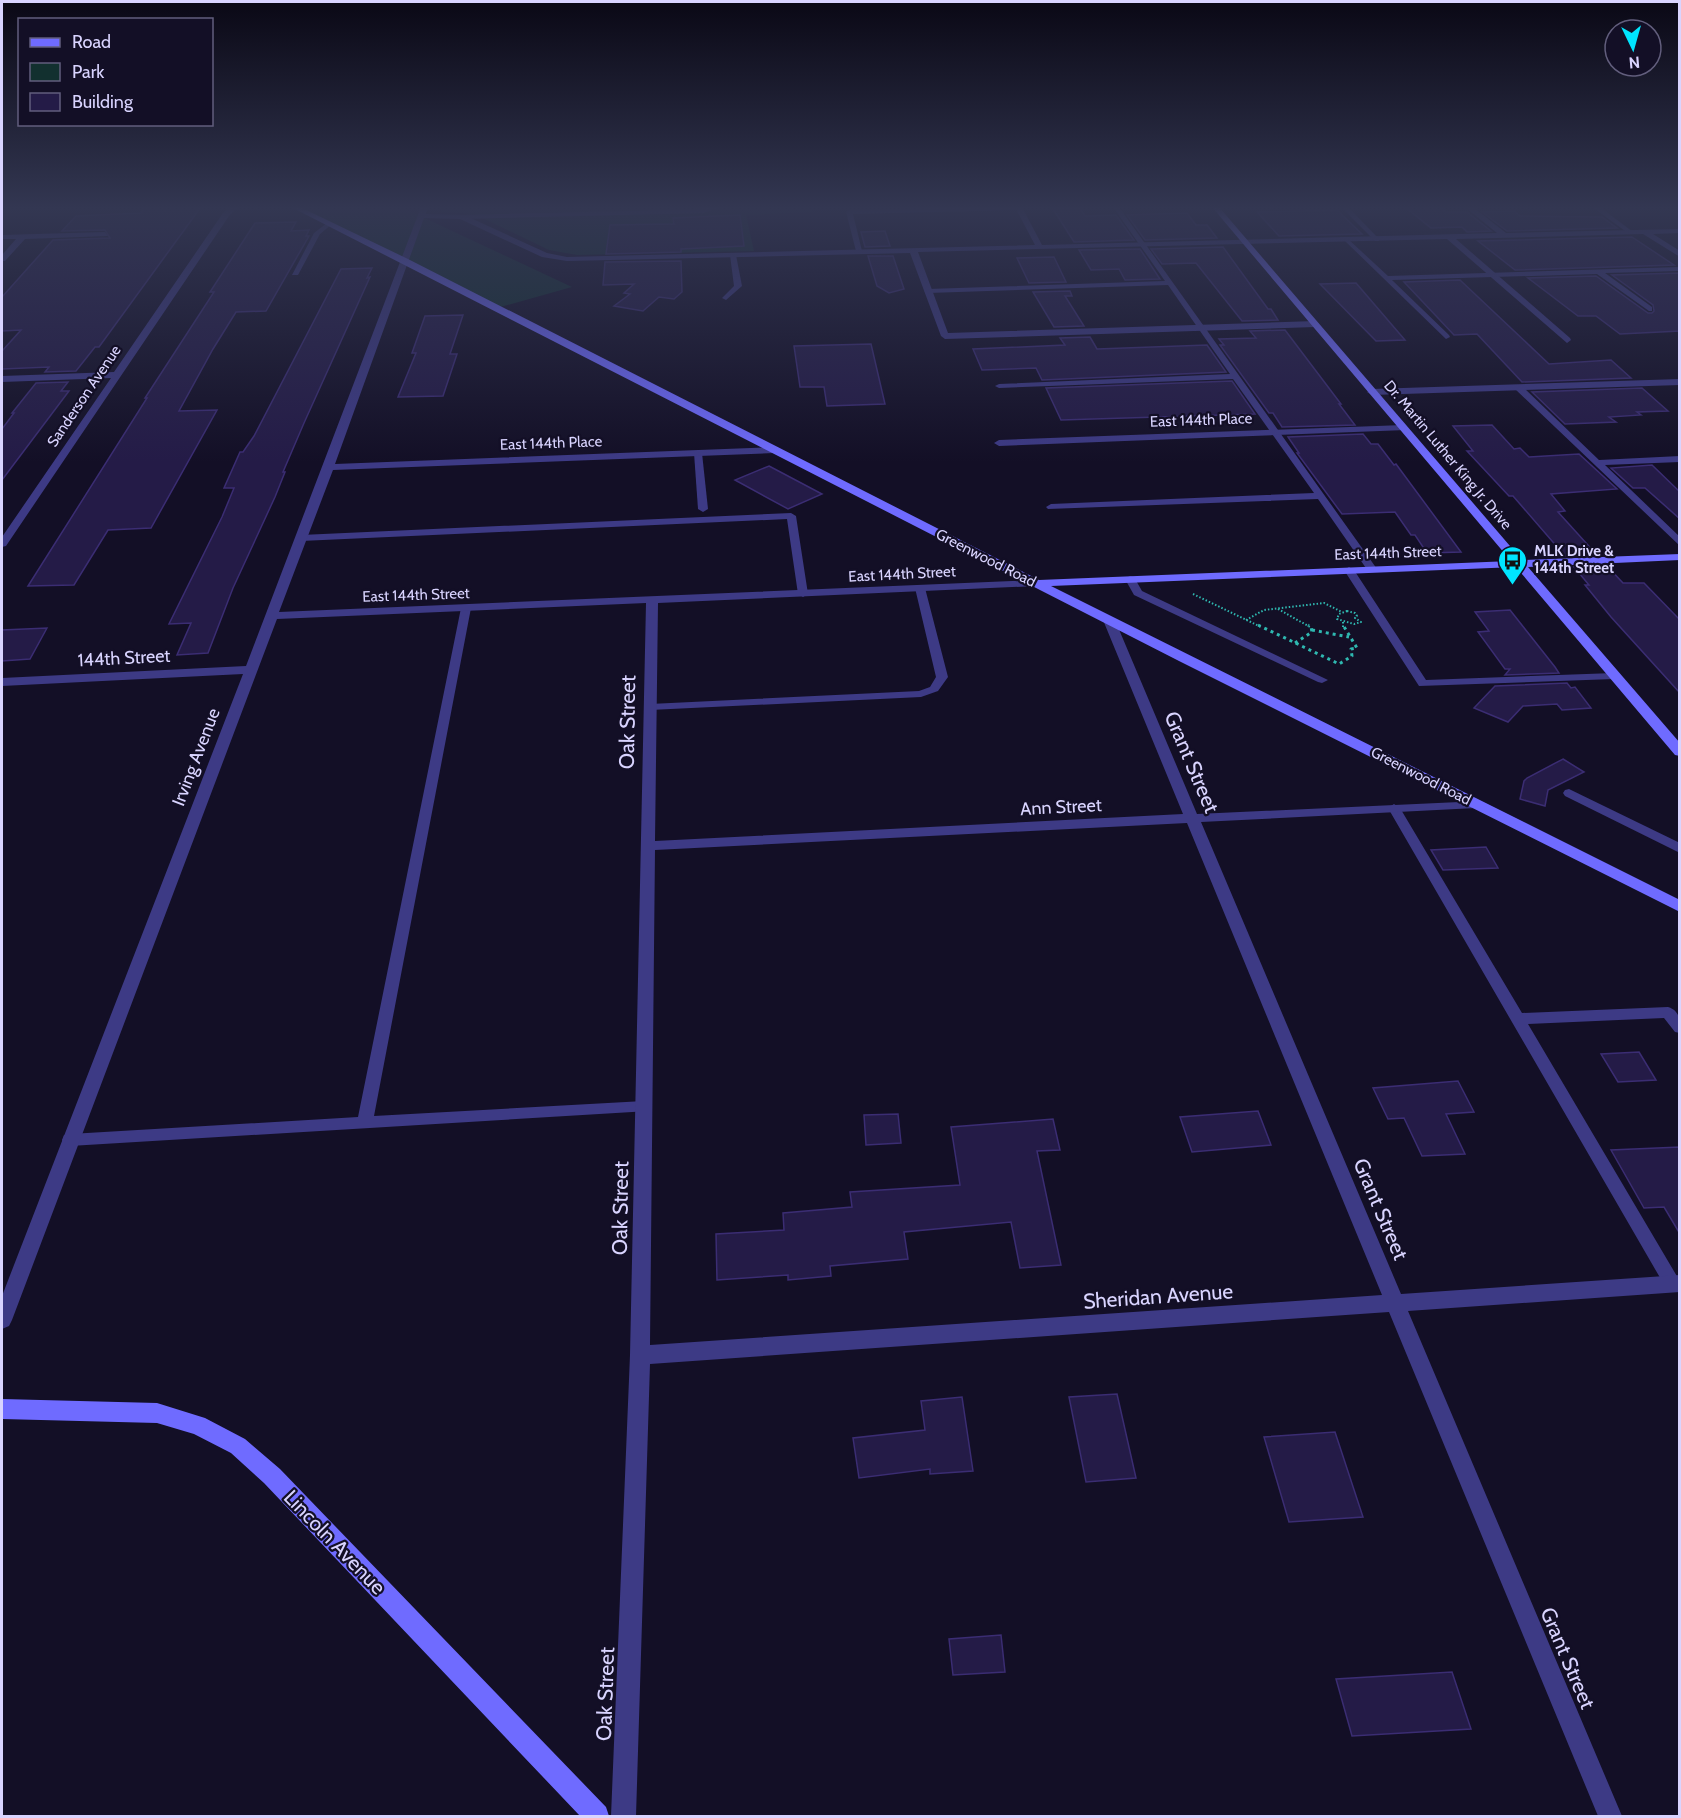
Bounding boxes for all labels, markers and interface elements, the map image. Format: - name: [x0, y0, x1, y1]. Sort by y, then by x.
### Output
- legend: [18, 18, 213, 126]
- north arrow: [1603, 18, 1663, 78]
- text: Road: [72, 31, 111, 53]
- text: N: [1628, 52, 1641, 72]
- text: Park: [72, 61, 105, 83]
- text: Building: [72, 91, 134, 113]
- street label: Sanderson Avenue: [43, 341, 125, 450]
- street label: Dr. Martin Luther King Jr. Drive: [1380, 377, 1516, 534]
- street label: East 144th Place: [1149, 409, 1253, 431]
- street label: East 144th Place: [499, 432, 603, 454]
- street label: Greenwood Road: [933, 525, 1039, 591]
- street label: East 144th Street: [1334, 542, 1442, 564]
- place label: MLK Drive & 144th Street: [1534, 542, 1614, 577]
- bus stop icon: MLK Drive & 144th Street: [1497, 544, 1529, 586]
- street label: East 144th Street: [848, 562, 956, 586]
- street label: East 144th Street: [362, 584, 470, 606]
- street label: 144th Street: [77, 645, 171, 671]
- street label: Oak Street: [614, 675, 640, 769]
- street label: Irving Avenue: [167, 705, 225, 809]
- street label: Grant Street: [1159, 707, 1225, 817]
- street label: Greenwood Road: [1368, 743, 1474, 809]
- street label: Ann Street: [1020, 794, 1102, 820]
- street label: Grant Street: [1348, 1154, 1414, 1264]
- street label: Oak Street: [607, 1161, 633, 1255]
- street label: Sheridan Avenue: [1082, 1278, 1234, 1314]
- street label: Lincoln Avenue: [279, 1485, 391, 1600]
- street label: Grant Street: [1535, 1603, 1601, 1713]
- street label: Oak Street: [591, 1647, 619, 1741]

